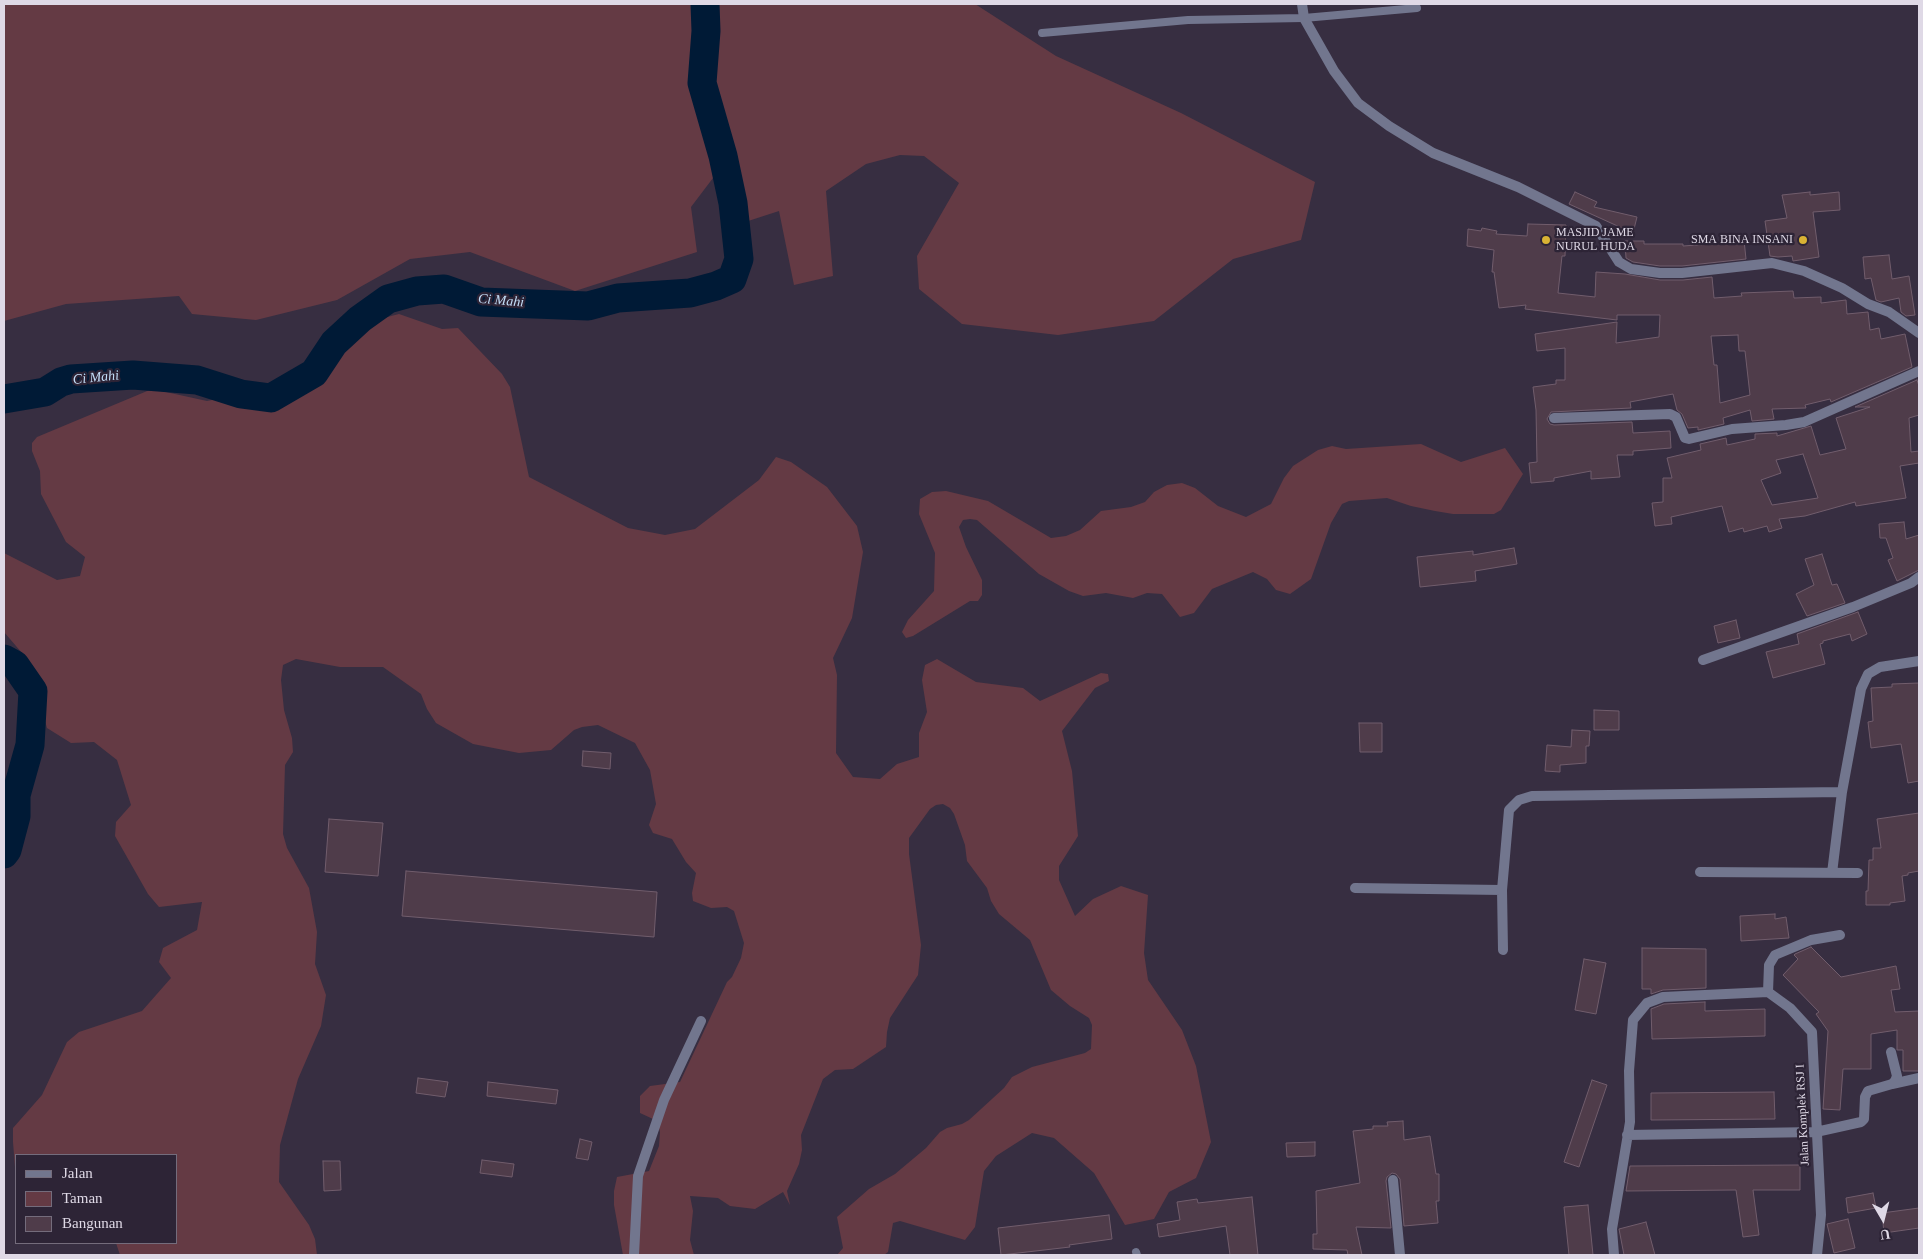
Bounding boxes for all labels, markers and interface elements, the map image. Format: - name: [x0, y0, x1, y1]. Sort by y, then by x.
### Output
- place label: MASJID JAME NURUL HUDA: [1556, 226, 1635, 254]
- place label: SMA BINA INSANI: [1691, 233, 1793, 247]
- marker: MASJID JAME NURUL HUDA: [1540, 234, 1552, 246]
- marker: SMA BINA INSANI: [1797, 234, 1809, 246]
- water label: Ci Mahi: [477, 291, 525, 311]
- water label: Ci Mahi: [72, 367, 120, 389]
- street label: Jalan Komplek RSJ I: [1793, 1064, 1813, 1166]
- legend: [15, 1154, 178, 1244]
- text: Jalan: [62, 1165, 93, 1181]
- text: Taman: [62, 1190, 103, 1206]
- north arrow: [1858, 1194, 1908, 1244]
- text: Bangunan: [62, 1215, 123, 1231]
- text: U: [1879, 1226, 1891, 1242]

